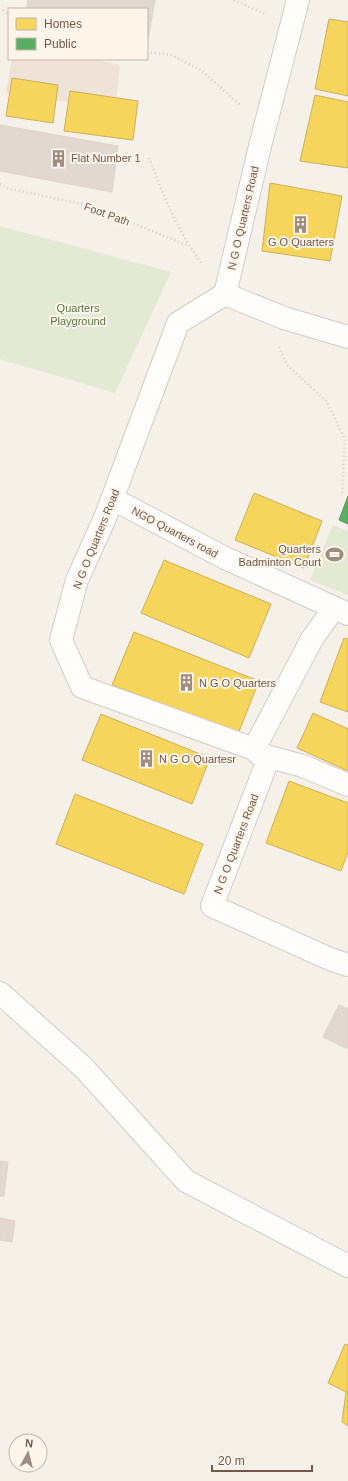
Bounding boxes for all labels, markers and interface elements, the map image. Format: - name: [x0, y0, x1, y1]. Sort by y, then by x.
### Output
- legend: [8, 8, 148, 60]
- text: Homes: [44, 17, 82, 31]
- text: Public: [44, 37, 77, 51]
- building icon: Flat Number 1: [48, 148, 68, 168]
- place label: Flat Number 1: [71, 152, 141, 164]
- street label: N G O Quarters Road: [225, 165, 261, 271]
- street label: Foot Path: [83, 200, 131, 228]
- building icon: G O Quarters: [291, 214, 311, 234]
- place label: G O Quarters: [268, 236, 335, 248]
- park label: Quarters Playground: [50, 302, 106, 327]
- street label: N G O Quarters Road: [71, 487, 121, 591]
- street label: NGO Quarters road: [130, 504, 220, 560]
- place label: Quarters Badminton Court: [238, 543, 321, 568]
- sports icon: Quarters Badminton Court: [324, 545, 344, 565]
- building icon: N G O Quarters: [176, 673, 196, 693]
- place label: N G O Quarters: [199, 677, 277, 689]
- building icon: N G O Quartesr: [136, 749, 156, 769]
- place label: N G O Quartesr: [159, 753, 236, 765]
- street label: N G O Quarters Road: [211, 792, 261, 896]
- north arrow: [8, 1433, 48, 1473]
- text: N: [25, 1437, 34, 1450]
- scale bar: [212, 1447, 312, 1473]
- text: 20 m: [218, 1454, 245, 1468]

